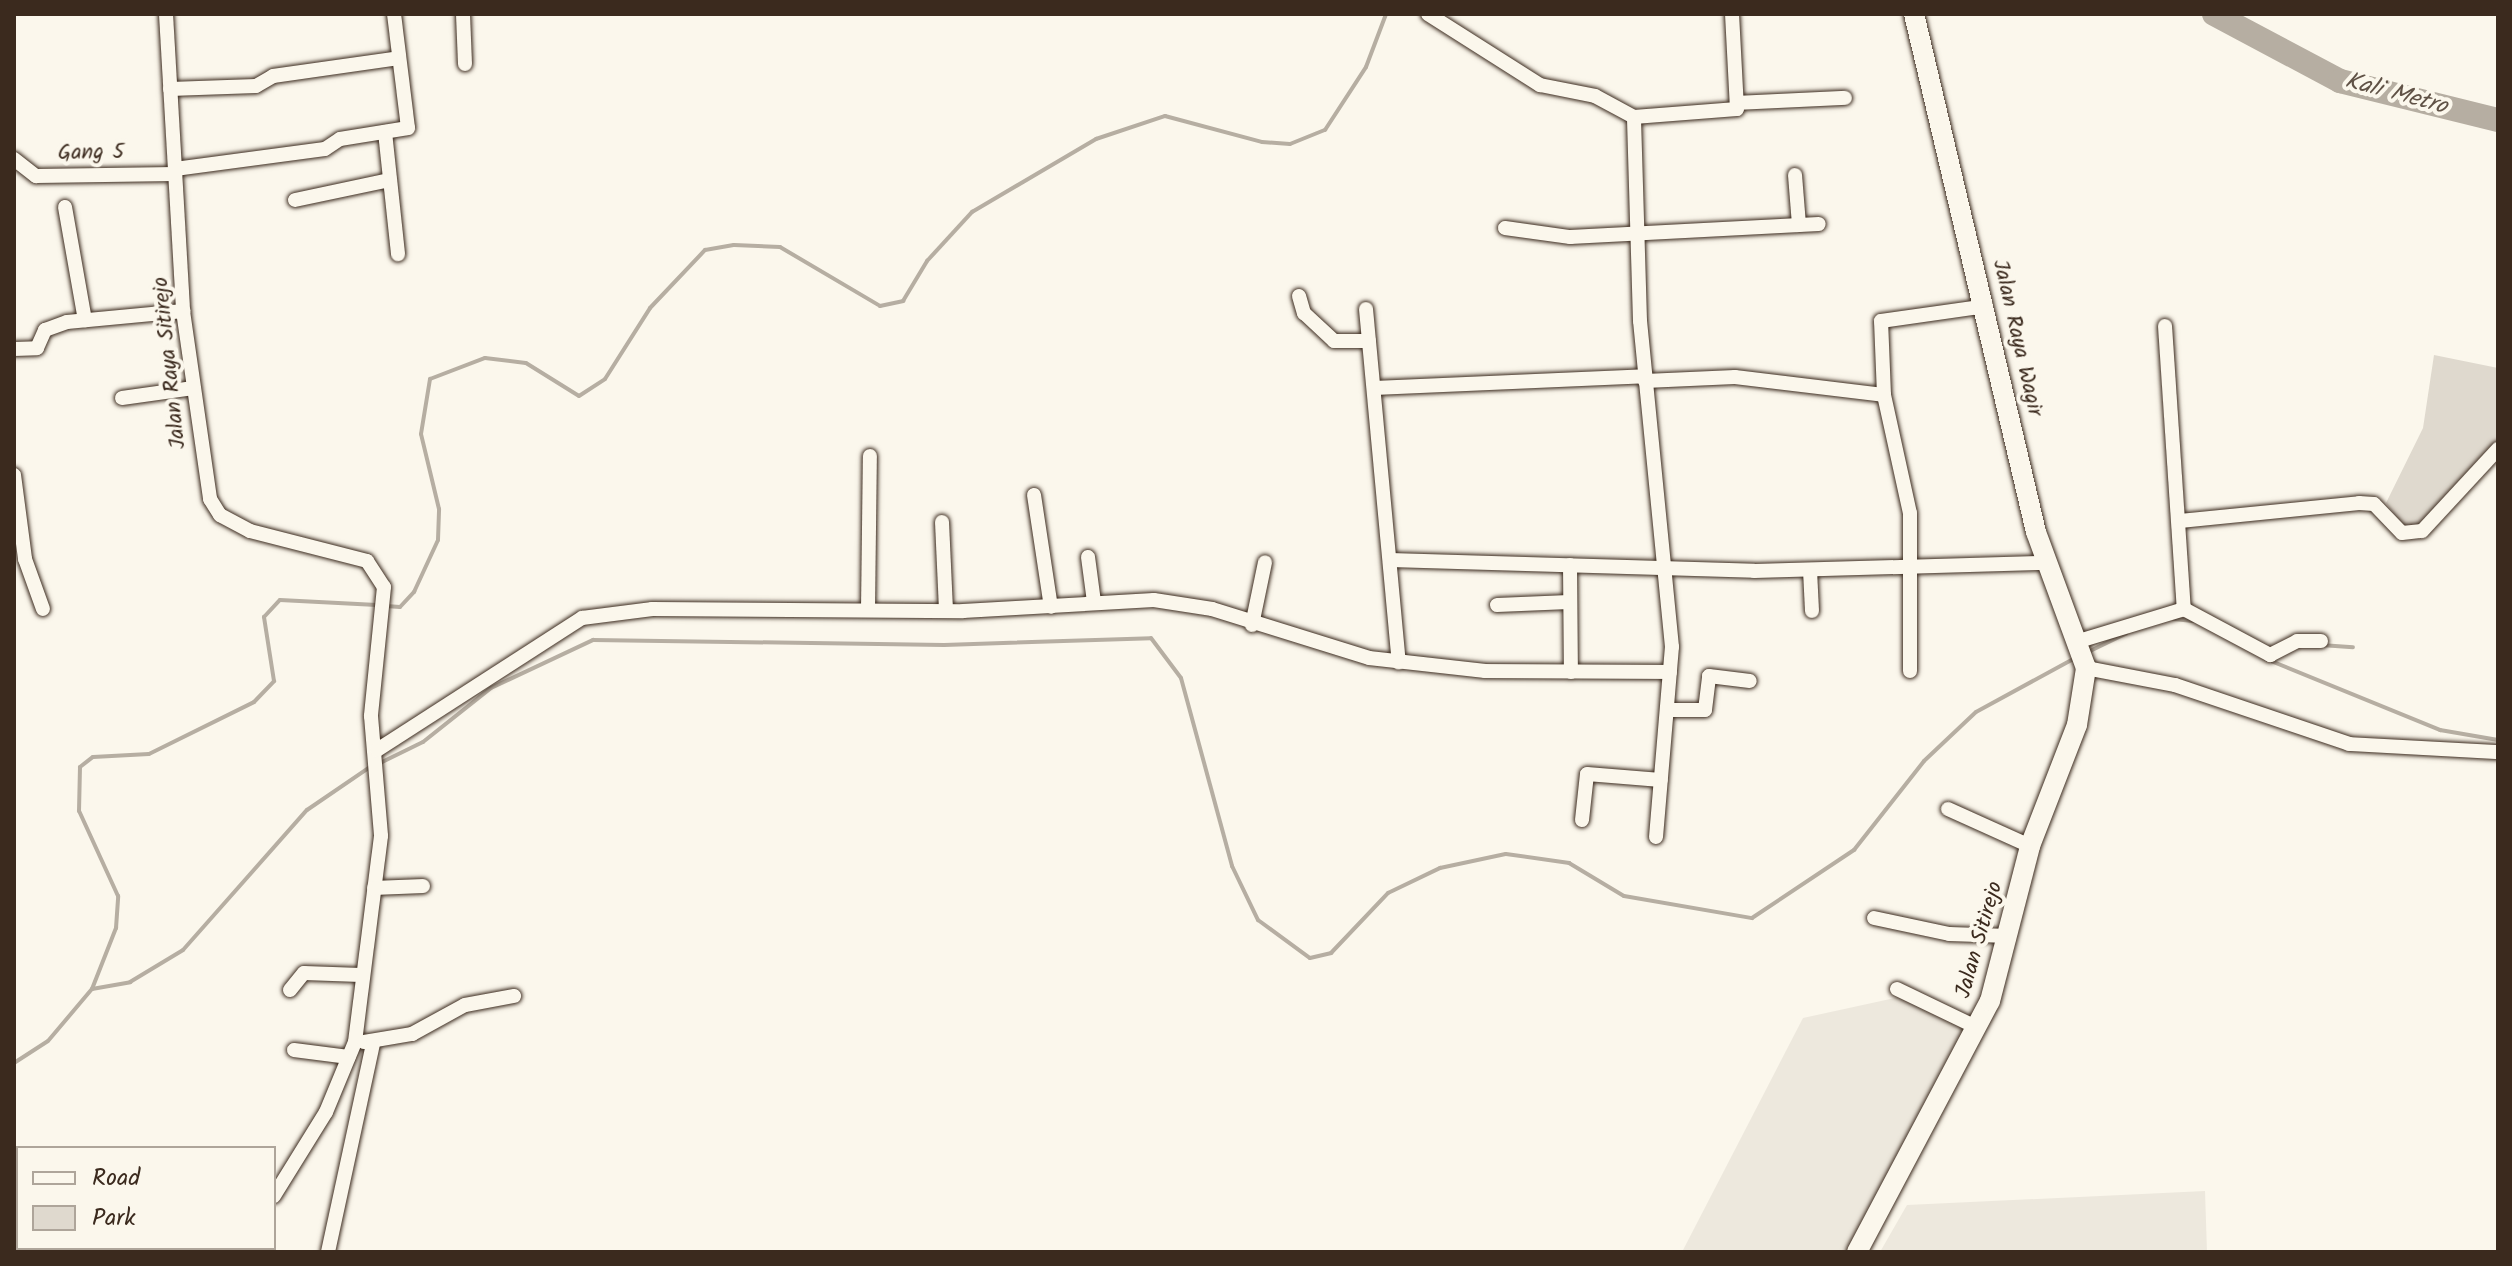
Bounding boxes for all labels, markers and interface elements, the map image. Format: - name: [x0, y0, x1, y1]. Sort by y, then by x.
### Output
- water label: Kali Metro: [2342, 67, 2450, 121]
- street label: Gang 5: [57, 139, 125, 167]
- street label: Jalan Raya Wagir: [1986, 257, 2048, 419]
- street label: Jalan Raya Sitirejo: [148, 276, 192, 450]
- street label: Jalan Sitirejo: [1951, 879, 2009, 1001]
- legend: [16, 1146, 276, 1250]
- text: Road: [92, 1159, 140, 1198]
- text: Park: [92, 1199, 136, 1238]

